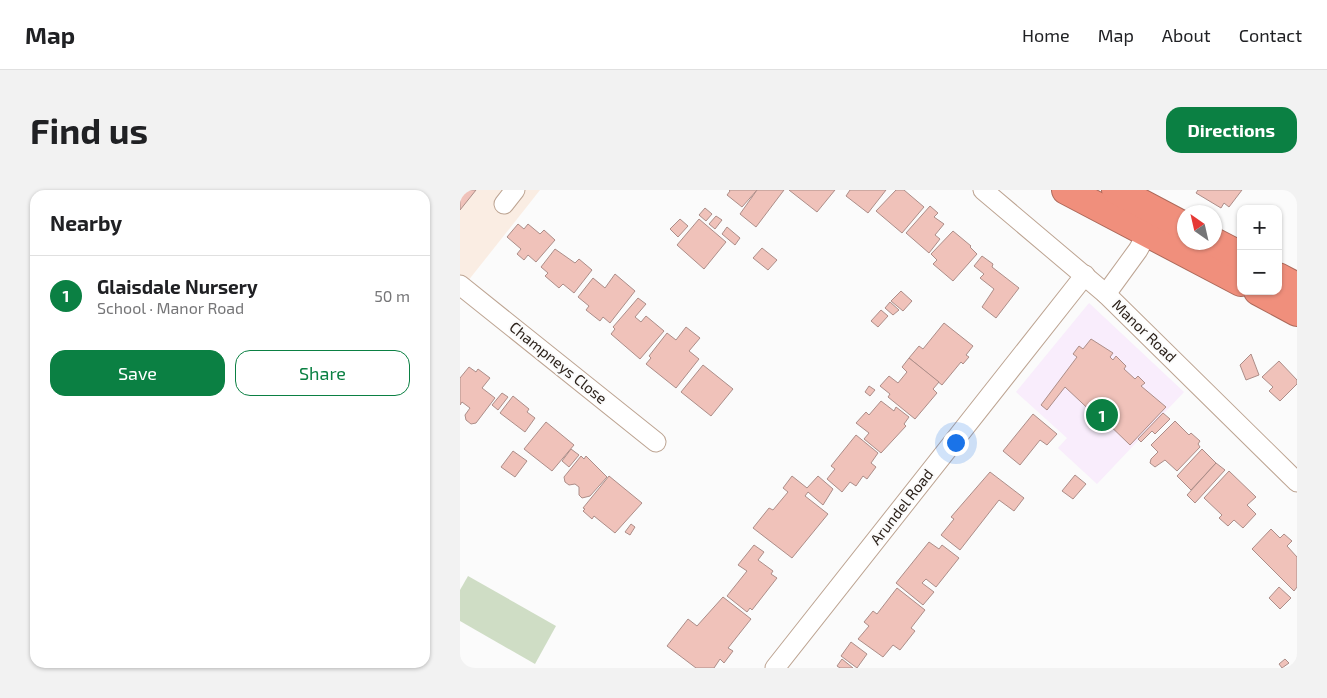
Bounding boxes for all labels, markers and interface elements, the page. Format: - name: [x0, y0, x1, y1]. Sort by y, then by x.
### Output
- text: Map: [25, 20, 75, 49]
- text: Home: [1022, 24, 1070, 46]
- text: Map: [1098, 24, 1134, 46]
- text: About: [1162, 24, 1211, 46]
- text: Contact: [1239, 24, 1302, 46]
- button: Directions: [1166, 107, 1297, 153]
- text: Find us: [30, 109, 148, 151]
- north arrow: [1177, 205, 1222, 250]
- map controls: [1237, 205, 1282, 295]
- button: +: [1237, 205, 1282, 250]
- text: Nearby: [50, 210, 122, 235]
- button: −: [1237, 250, 1282, 295]
- text: Glaisdale Nursery: [97, 275, 258, 298]
- text: 1: [63, 286, 69, 305]
- text: 50 m: [374, 286, 410, 305]
- street label: Manor Road: [1109, 295, 1181, 365]
- text: School · Manor Road: [97, 298, 244, 317]
- street label: Champneys Close: [506, 317, 611, 407]
- button: Save: [50, 350, 225, 396]
- button: Share: [235, 350, 410, 396]
- pin: 1: [1086, 396, 1118, 434]
- your location: [943, 430, 969, 456]
- street label: Arundel Road: [866, 465, 936, 548]

